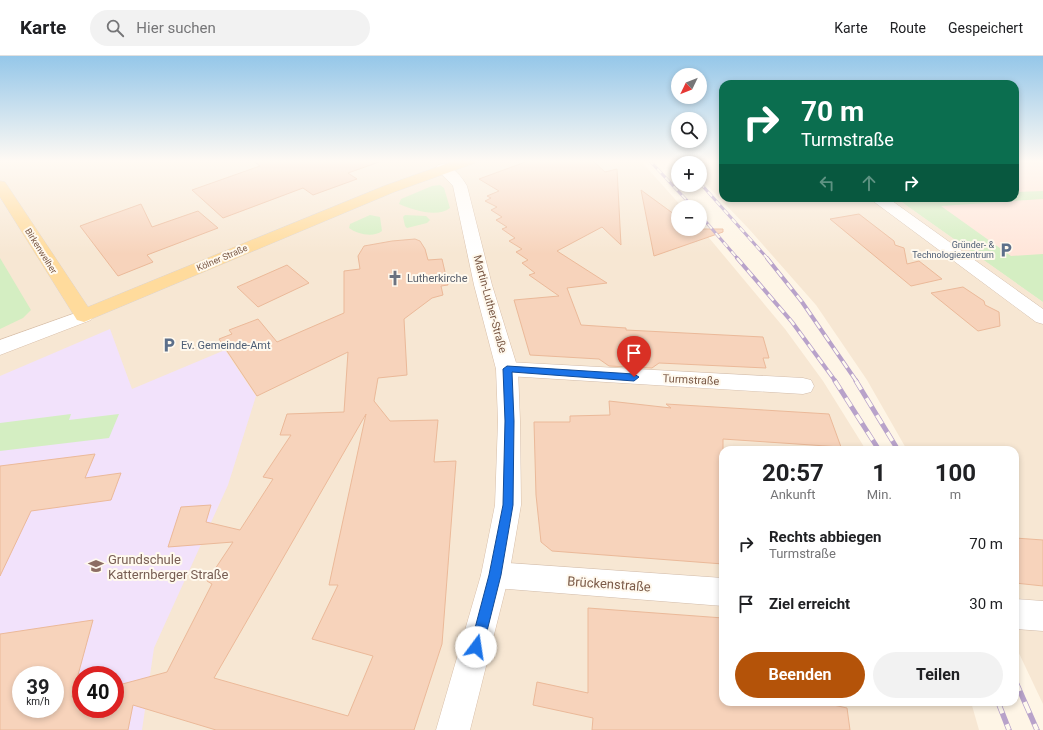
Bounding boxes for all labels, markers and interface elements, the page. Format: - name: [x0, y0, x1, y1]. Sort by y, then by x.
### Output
- search box: [90, 10, 370, 46]
- text: Karte: [20, 16, 66, 39]
- icon: search: [104, 17, 126, 39]
- text: Hier suchen: [136, 19, 216, 37]
- text: Karte: [834, 20, 868, 36]
- text: Route: [890, 20, 926, 36]
- text: Gespeichert: [948, 20, 1023, 36]
- north arrow: [671, 68, 707, 104]
- map controls: [671, 68, 707, 236]
- text: 70 m: [801, 95, 864, 128]
- icon: right: [735, 96, 787, 148]
- button: search: [671, 112, 707, 148]
- text: Turmstraße: [801, 129, 894, 150]
- button: +: [671, 156, 707, 192]
- icon: left: [816, 172, 838, 194]
- icon: ahead: [858, 172, 880, 194]
- icon: right: [900, 172, 922, 194]
- button: −: [671, 200, 707, 236]
- street label: Birkenweiher: [23, 226, 59, 276]
- place label: Gründer- & Technologiezentrum: [912, 240, 994, 260]
- parking icon: Gründer- & Technologiezentrum: [997, 241, 1015, 259]
- street label: Kölner Straße: [195, 243, 249, 273]
- street label: Martin-Luther-Straße: [471, 254, 509, 355]
- church icon: Lutherkirche: [386, 269, 404, 287]
- place label: Lutherkirche: [407, 272, 468, 285]
- parking icon: Ev. Gemeinde-Amt: [160, 336, 178, 354]
- pin: [617, 336, 651, 377]
- place label: Ev. Gemeinde-Amt: [181, 339, 271, 352]
- icon: arrive: [623, 342, 645, 364]
- street label: Turmstraße: [662, 372, 720, 388]
- text: 20:57: [762, 459, 824, 487]
- text: 1: [872, 459, 886, 487]
- text: 100: [935, 459, 976, 487]
- text: Ankunft: [770, 487, 816, 502]
- text: Min.: [867, 487, 892, 502]
- text: m: [950, 487, 961, 502]
- text: Rechts abbiegen: [769, 528, 882, 546]
- icon: right: [735, 533, 757, 555]
- text: 70 m: [969, 535, 1003, 553]
- text: Turmstraße: [769, 546, 836, 561]
- place label: Grundschule Katternberger Straße: [108, 552, 228, 582]
- school or university icon: Grundschule Katternberger Straße: [87, 557, 105, 575]
- street label: Brückenstraße: [567, 574, 651, 594]
- icon: arrive: [735, 593, 757, 615]
- text: Ziel erreicht: [769, 595, 850, 613]
- text: 30 m: [969, 595, 1003, 613]
- position arrow: [455, 626, 497, 668]
- button: Beenden: [735, 652, 865, 698]
- button: Teilen: [873, 652, 1003, 698]
- speed limit sign: 40: [72, 666, 124, 718]
- text: 39: [27, 675, 49, 699]
- text: km/h: [26, 696, 50, 707]

